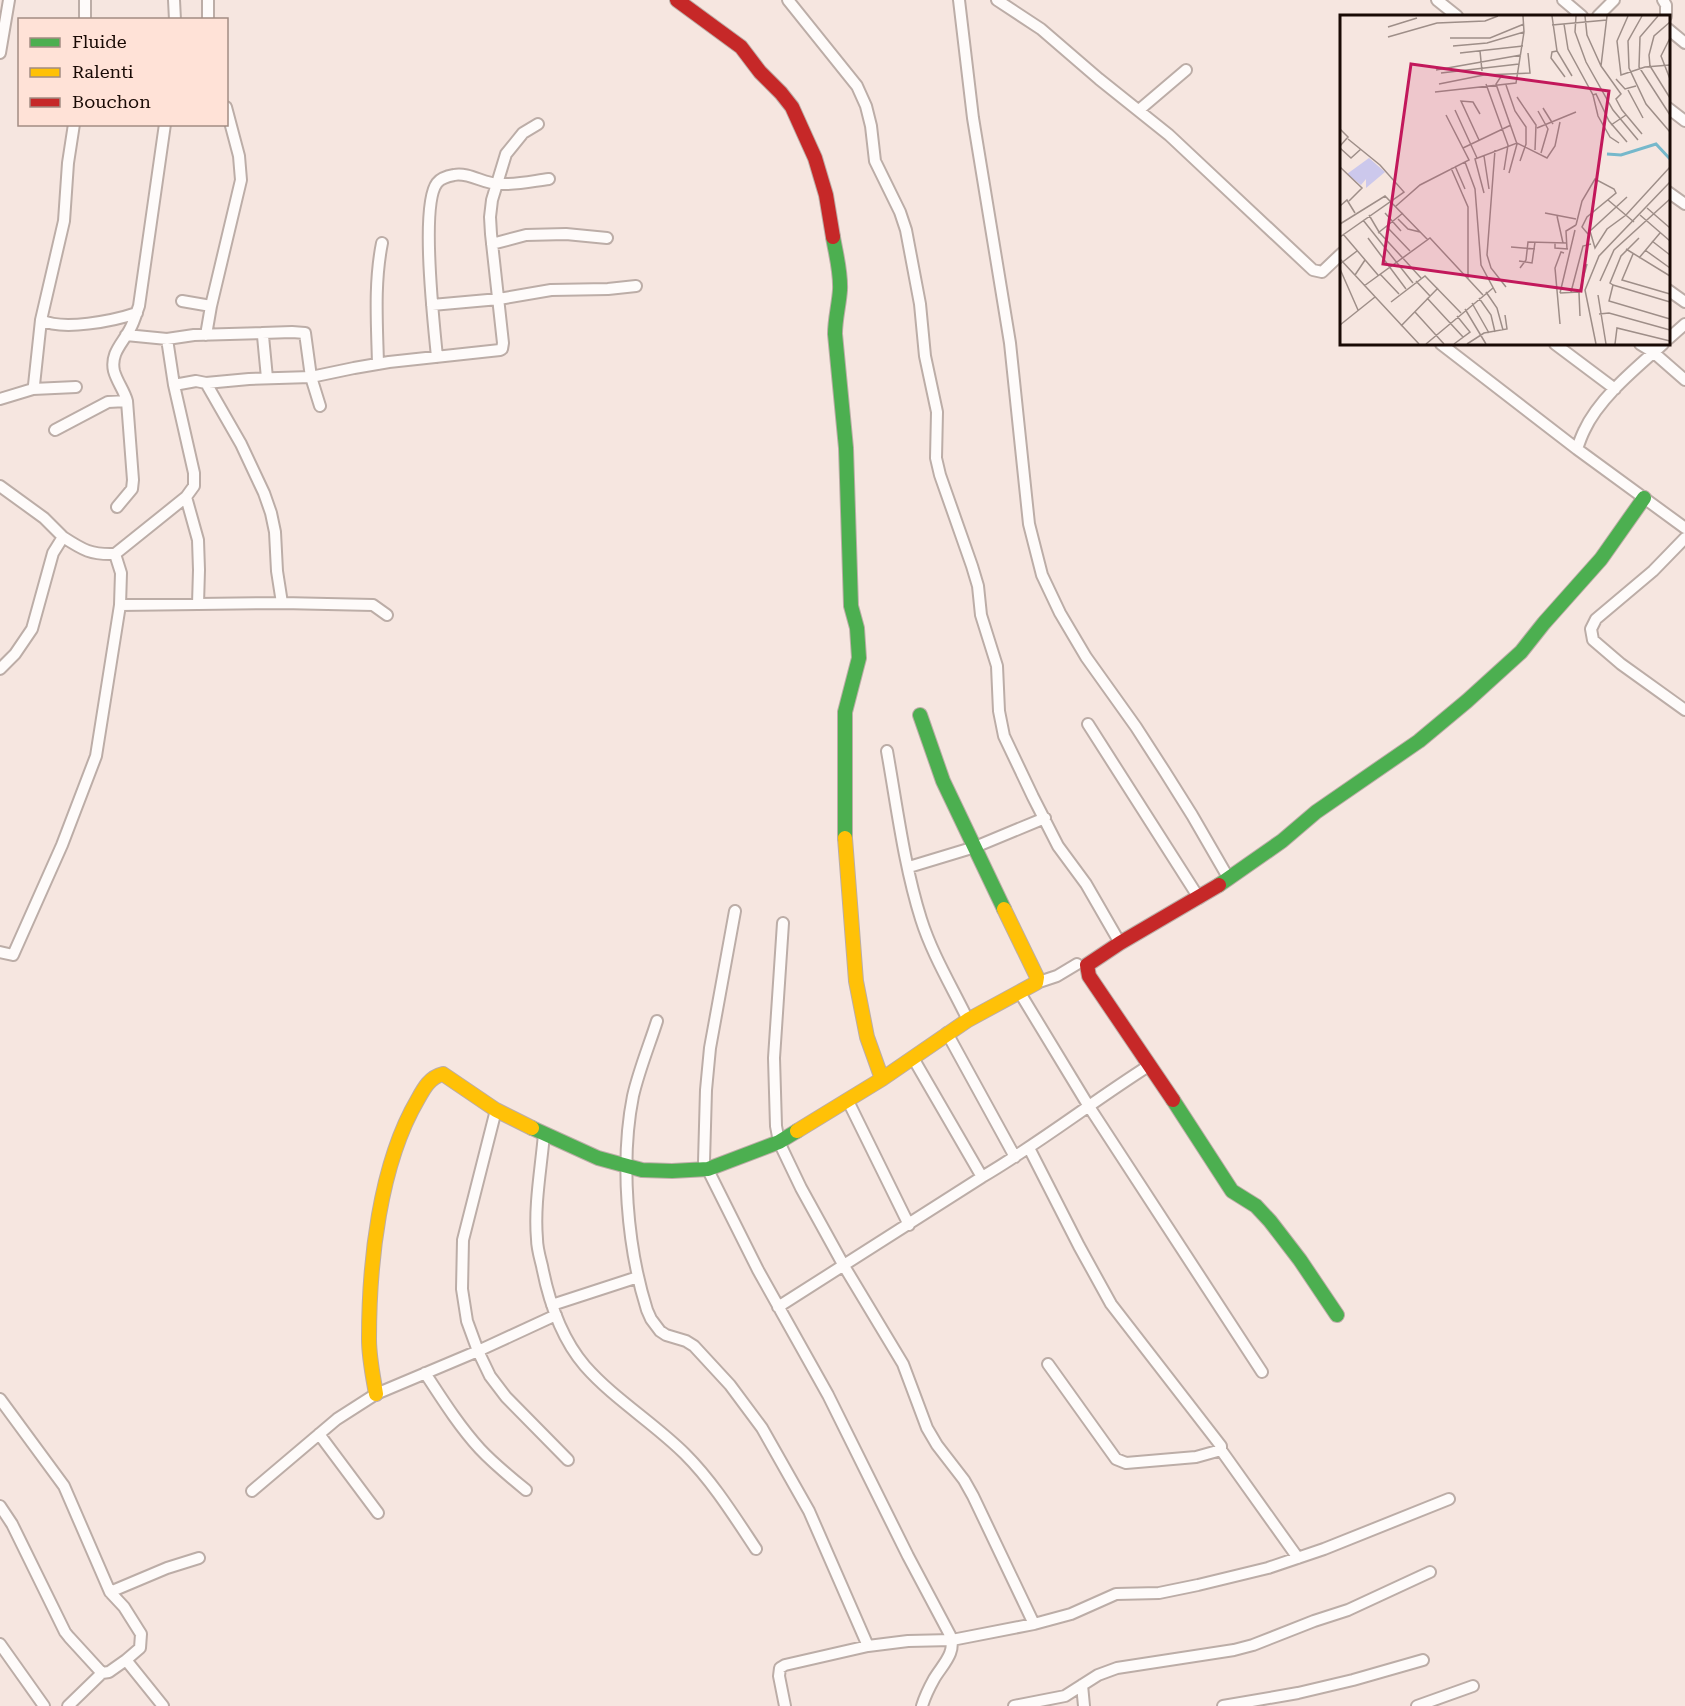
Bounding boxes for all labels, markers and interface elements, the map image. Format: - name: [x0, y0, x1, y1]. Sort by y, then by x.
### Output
- inset map: [1340, 15, 1670, 345]
- legend: [18, 18, 228, 126]
- text: Fluide: [72, 31, 127, 52]
- text: Ralenti: [72, 61, 134, 82]
- text: Bouchon: [72, 91, 151, 112]

